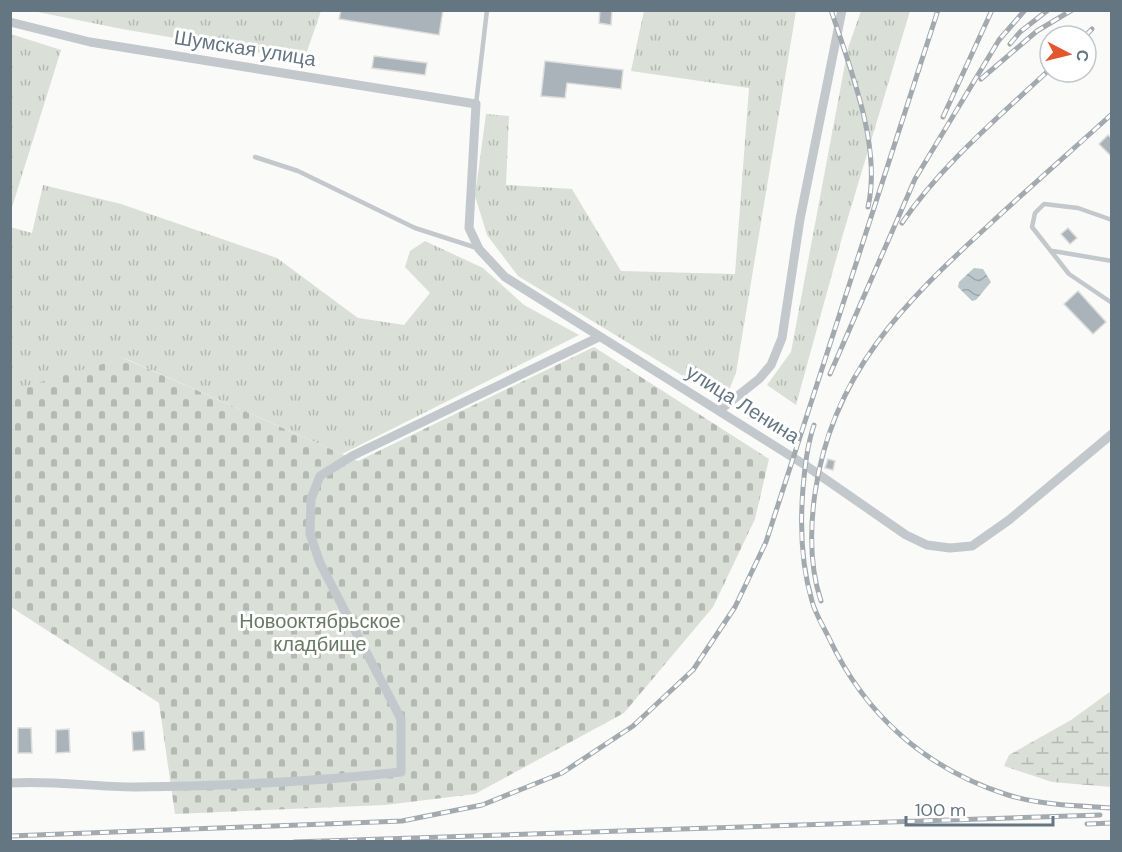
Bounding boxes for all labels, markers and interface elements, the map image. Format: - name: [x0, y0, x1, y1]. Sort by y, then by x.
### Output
- street label: Шумская улица: [172, 24, 319, 72]
- north arrow: [1038, 24, 1098, 84]
- text: С: [1071, 49, 1094, 63]
- street label: улица Ленина: [681, 359, 805, 450]
- park label: Новооктябрьское кладбище: [239, 608, 401, 657]
- scale bar: [906, 789, 1053, 827]
- text: 100 m: [915, 798, 966, 822]

